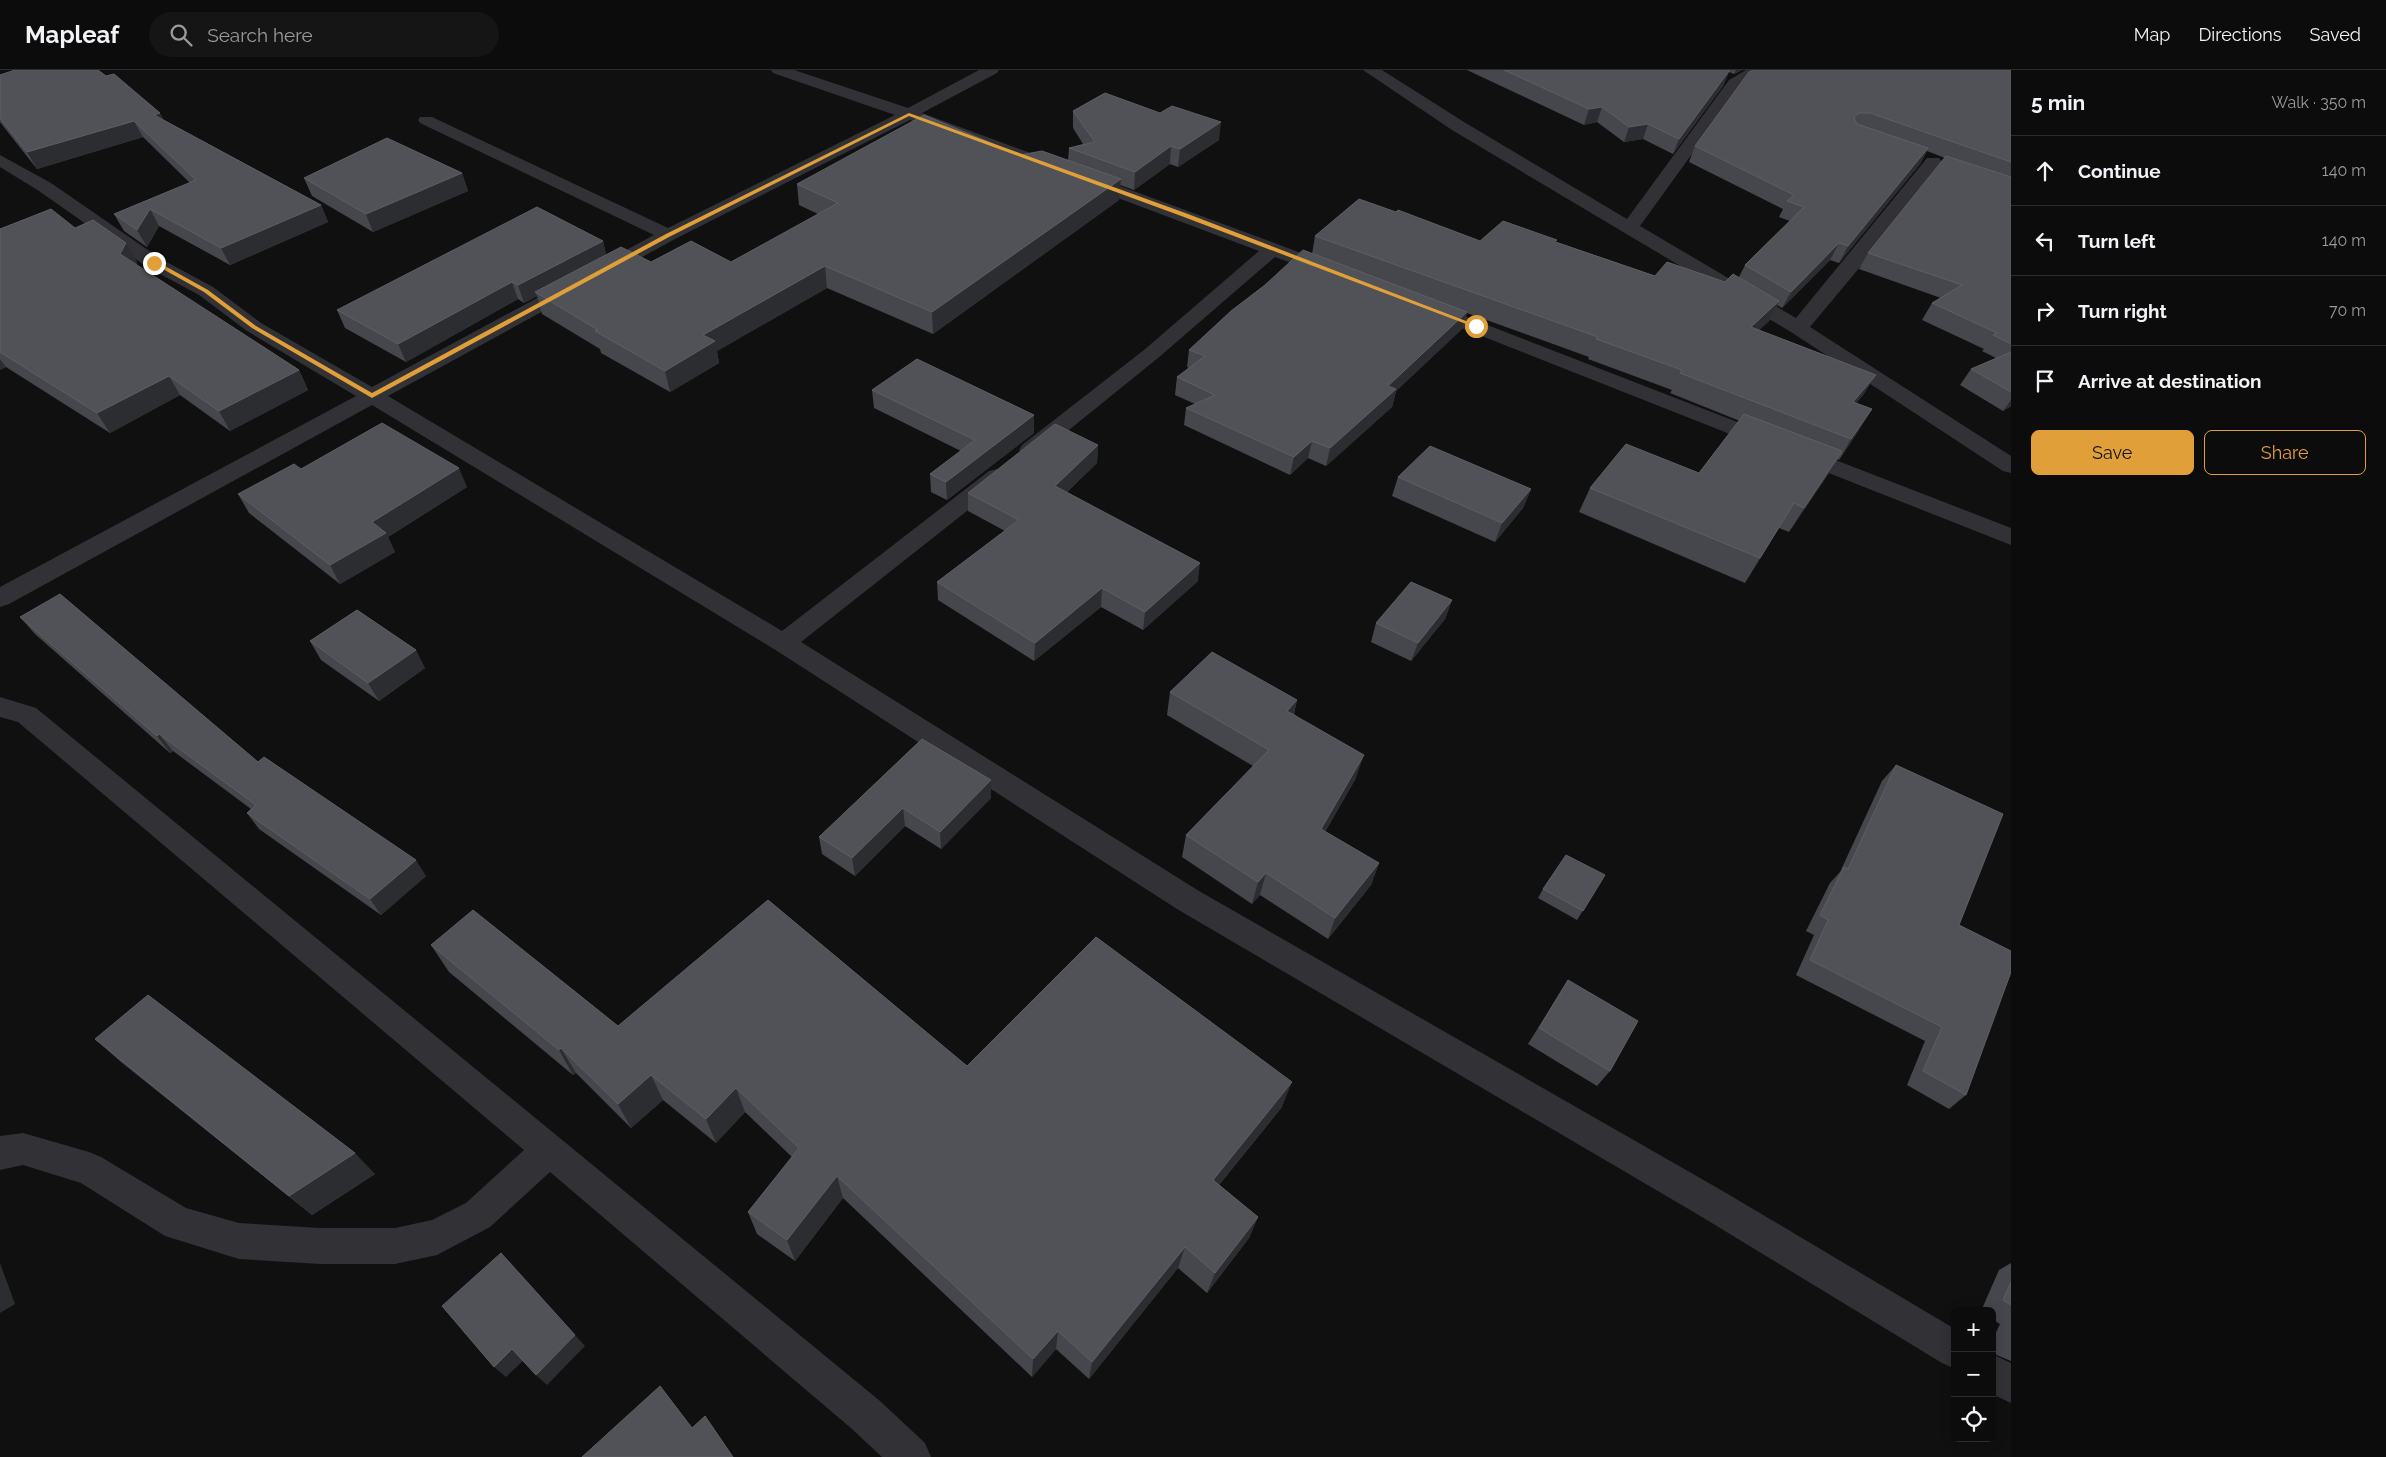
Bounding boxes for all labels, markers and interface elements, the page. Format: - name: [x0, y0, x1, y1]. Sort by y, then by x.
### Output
- search box: [149, 12, 499, 57]
- text: Mapleaf: [25, 20, 119, 49]
- icon: search: [167, 21, 195, 49]
- text: Search here: [207, 24, 313, 46]
- text: Map: [2134, 24, 2170, 45]
- text: Directions: [2198, 24, 2282, 45]
- text: Saved: [2310, 24, 2361, 45]
- text: 5 min: [2031, 90, 2085, 115]
- text: Walk · 350 m: [2272, 93, 2366, 112]
- icon: ahead: [2031, 157, 2059, 185]
- text: Continue: [2078, 160, 2161, 182]
- text: 140 m: [2322, 161, 2366, 180]
- icon: left: [2031, 227, 2059, 255]
- text: Turn left: [2078, 230, 2155, 252]
- text: 140 m: [2322, 231, 2366, 250]
- route end: [143, 252, 166, 275]
- icon: right: [2031, 297, 2059, 325]
- text: Turn right: [2078, 300, 2167, 322]
- text: 70 m: [2329, 301, 2366, 320]
- route start: [1465, 315, 1488, 338]
- icon: arrive: [2031, 367, 2059, 395]
- text: Arrive at destination: [2078, 370, 2262, 392]
- button: Save: [2031, 430, 2194, 475]
- button: Share: [2204, 430, 2366, 475]
- map controls: [1951, 1307, 1996, 1442]
- button: +: [1951, 1307, 1996, 1352]
- button: −: [1951, 1352, 1996, 1397]
- button: locate: [1951, 1397, 1996, 1442]

